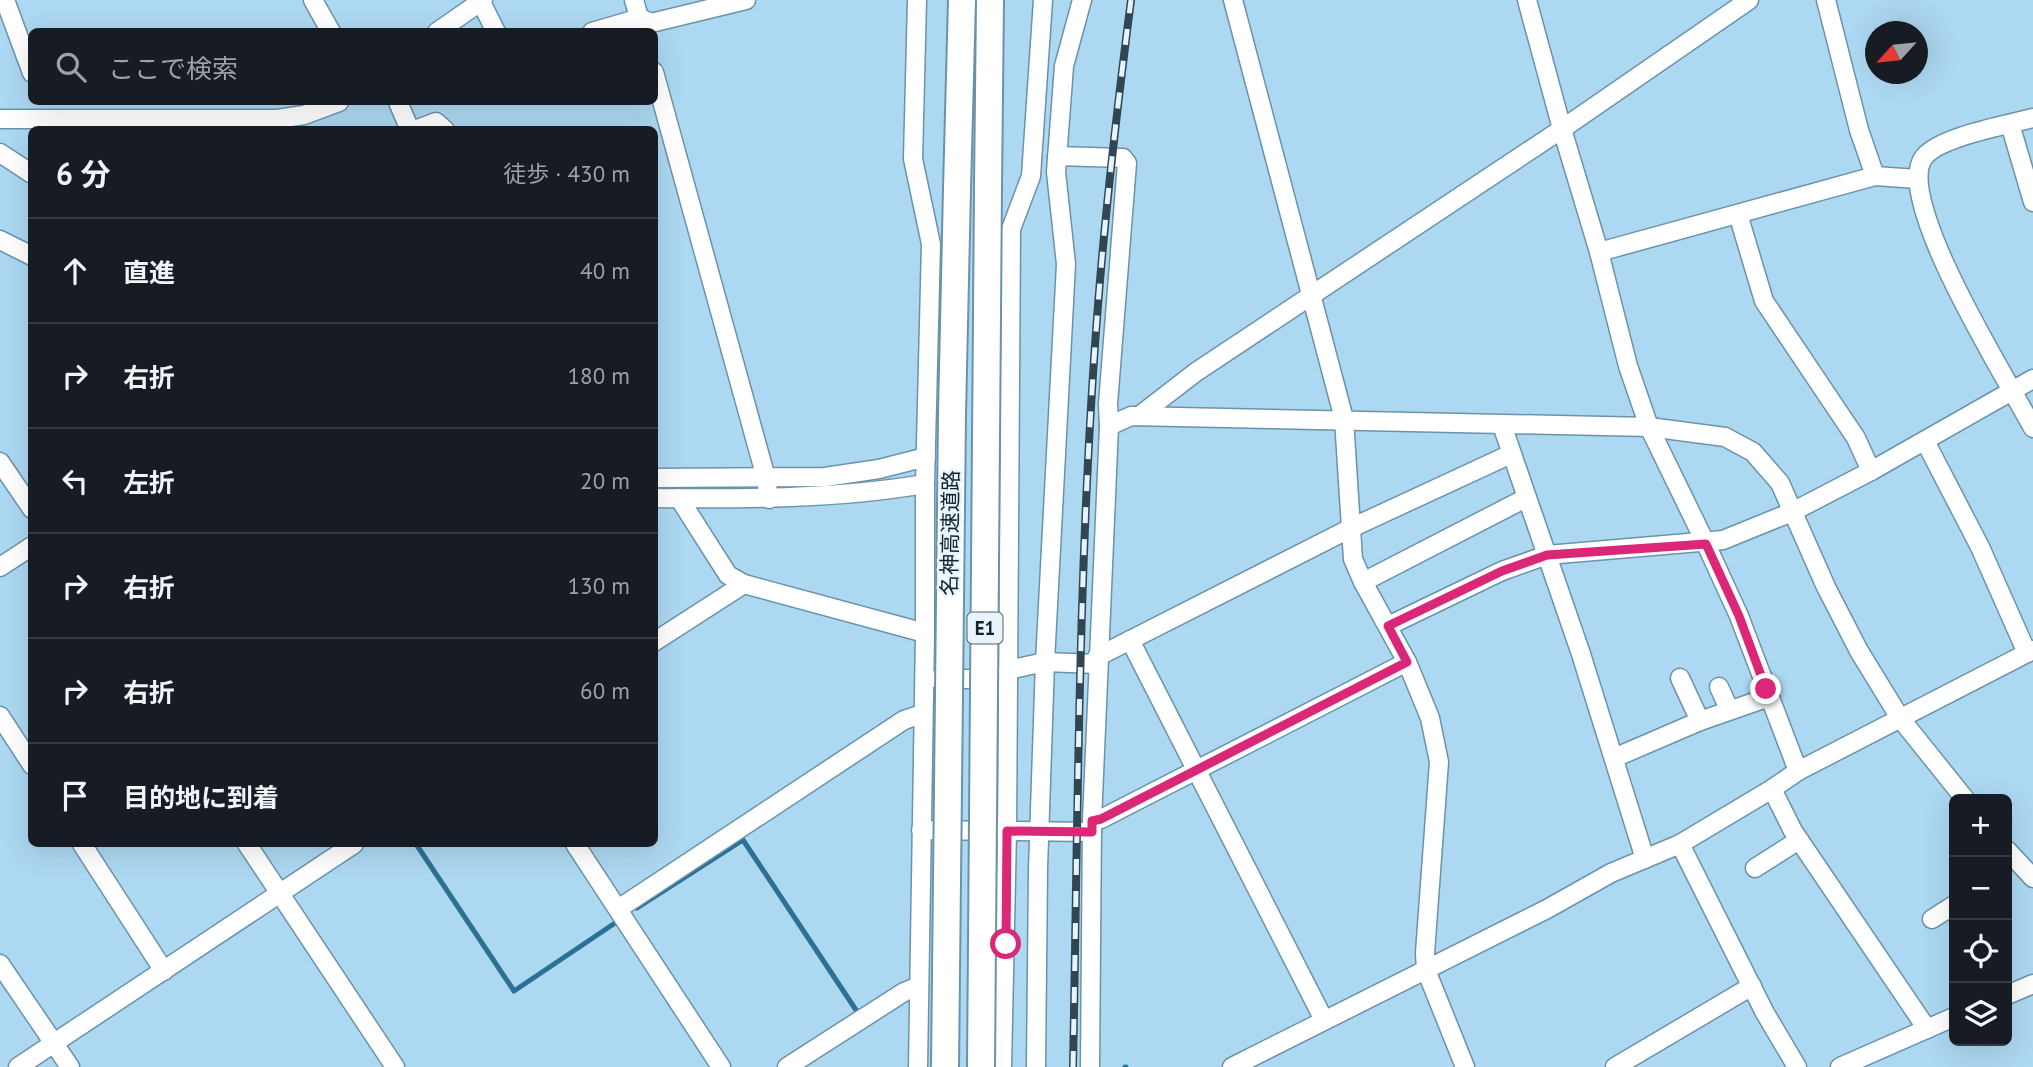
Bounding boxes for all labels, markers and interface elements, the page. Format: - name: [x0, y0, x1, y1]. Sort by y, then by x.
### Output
- north arrow: [1865, 21, 1928, 84]
- search box: [28, 28, 658, 105]
- icon: search: [52, 48, 90, 86]
- text: ここで検索: [108, 52, 238, 85]
- text: 6 分: [56, 154, 111, 193]
- text: 徒歩 · 430 m: [503, 159, 630, 188]
- icon: ahead: [56, 252, 94, 290]
- text: 直進: [123, 256, 175, 289]
- text: 40 m: [580, 256, 630, 285]
- icon: right: [56, 357, 94, 395]
- text: 右折: [123, 361, 175, 394]
- text: 180 m: [568, 361, 630, 390]
- icon: left: [56, 462, 94, 500]
- text: 左折: [123, 466, 175, 499]
- text: 20 m: [580, 466, 630, 495]
- street label: 名神高速道路: [935, 470, 965, 596]
- icon: right: [56, 567, 94, 605]
- text: 右折: [123, 571, 175, 604]
- text: 130 m: [568, 571, 630, 600]
- road number: E1: [968, 612, 1002, 643]
- icon: right: [56, 672, 94, 710]
- route end: [1750, 673, 1781, 704]
- text: 右折: [123, 676, 175, 709]
- text: 60 m: [580, 676, 630, 705]
- icon: arrive: [56, 777, 94, 815]
- text: 目的地に到着: [123, 781, 279, 814]
- map controls: [1949, 794, 2012, 1046]
- button: +: [1949, 794, 2012, 857]
- button: −: [1949, 857, 2012, 920]
- button: locate: [1949, 920, 2012, 983]
- route start: [990, 928, 1021, 959]
- button: layers: [1949, 983, 2012, 1046]

